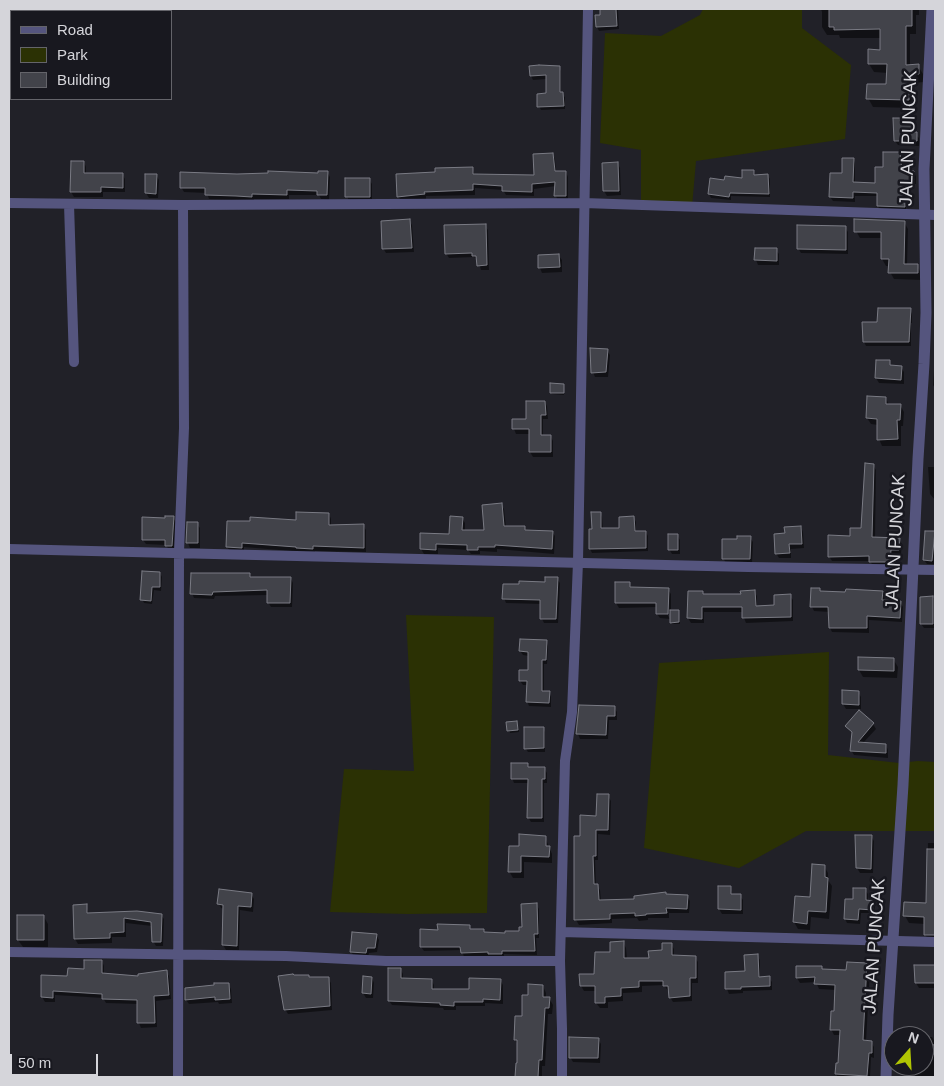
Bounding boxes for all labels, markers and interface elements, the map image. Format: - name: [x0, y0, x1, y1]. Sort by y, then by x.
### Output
- legend: [10, 10, 172, 100]
- text: Road: [57, 21, 93, 38]
- text: Park: [57, 46, 88, 63]
- street label: JALAN PUNCAK: [896, 70, 922, 206]
- text: Building: [57, 71, 110, 88]
- street label: JALAN PUNCAK: [882, 474, 910, 610]
- street label: JALAN PUNCAK: [859, 877, 891, 1015]
- north arrow: [884, 1026, 934, 1076]
- text: N: [906, 1029, 921, 1047]
- scale bar: [12, 1044, 100, 1076]
- text: 50 m: [18, 1054, 51, 1071]

